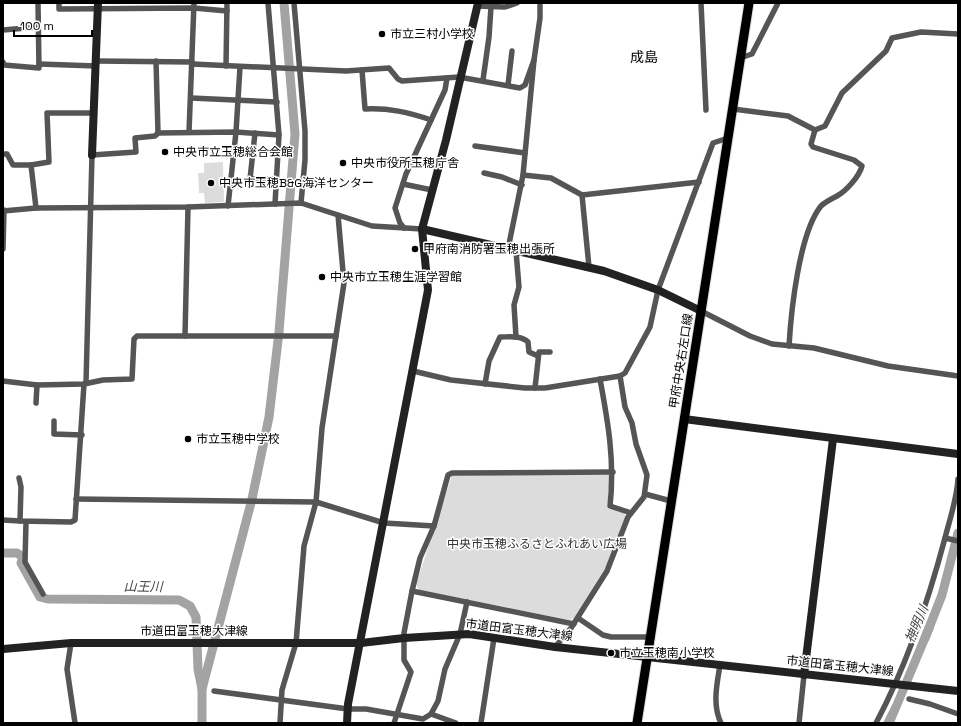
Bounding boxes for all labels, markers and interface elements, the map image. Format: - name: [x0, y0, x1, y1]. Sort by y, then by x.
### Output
- scale bar: [14, 12, 92, 38]
- text: 100 m: [20, 18, 54, 34]
- place label: 市立三村小学校: [390, 26, 474, 42]
- marker: 市立三村小学校: [377, 29, 387, 39]
- district label: 成島: [630, 48, 658, 66]
- place label: 中央市立玉穂総合会館: [173, 144, 293, 160]
- marker: 中央市立玉穂総合会館: [160, 147, 170, 157]
- place label: 中央市役所玉穂庁舎: [351, 155, 459, 171]
- marker: 中央市役所玉穂庁舎: [338, 158, 348, 168]
- place label: 中央市玉穂B&G海洋センター: [219, 175, 374, 191]
- marker: 中央市玉穂B&G海洋センター: [206, 178, 216, 188]
- place label: 甲府南消防署玉穂出張所: [423, 241, 555, 257]
- marker: 甲府南消防署玉穂出張所: [410, 244, 420, 254]
- place label: 中央市立玉穂生涯学習館: [330, 269, 462, 285]
- marker: 中央市立玉穂生涯学習館: [317, 272, 327, 282]
- street label: 甲府中央右左口線: [666, 312, 696, 410]
- place label: 市立玉穂中学校: [196, 431, 280, 447]
- marker: 市立玉穂中学校: [183, 434, 193, 444]
- park label: 中央市玉穂ふるさとふれあい広場: [447, 536, 627, 552]
- water label: 山王川: [123, 578, 165, 595]
- water label: 神明川: [901, 601, 933, 645]
- street label: 市道田富玉穂大津線: [464, 615, 574, 645]
- street label: 市道田富玉穂大津線: [140, 623, 248, 639]
- place label: 市立玉穂南小学校: [619, 645, 715, 661]
- marker: 市立玉穂南小学校: [606, 648, 616, 658]
- street label: 市道田富玉穂大津線: [785, 652, 895, 680]

